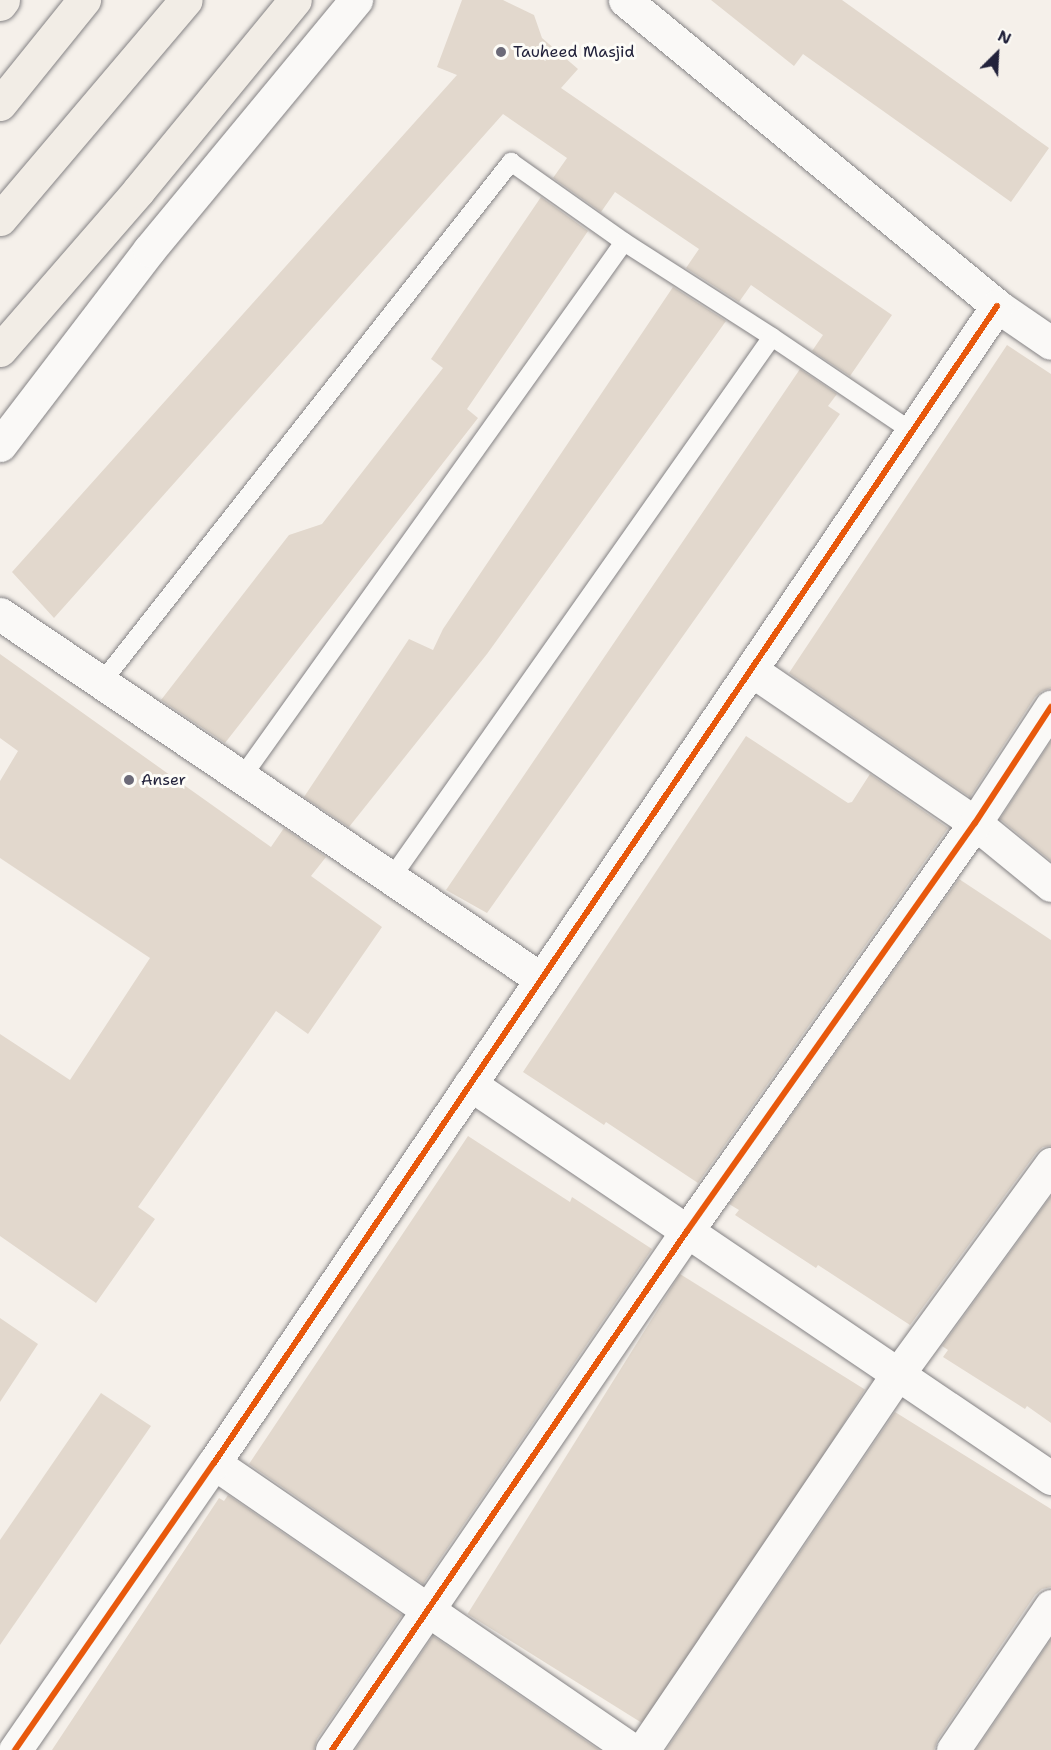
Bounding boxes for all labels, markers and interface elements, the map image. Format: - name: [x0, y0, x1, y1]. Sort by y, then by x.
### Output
- north arrow: [967, 24, 1027, 84]
- text: N: [994, 25, 1015, 49]
- place label: Tauheed Masjid: [513, 42, 635, 62]
- marker: Tauheed Masjid: [494, 45, 508, 59]
- place label: Anser: [141, 770, 186, 790]
- marker: Anser: [122, 773, 136, 787]

